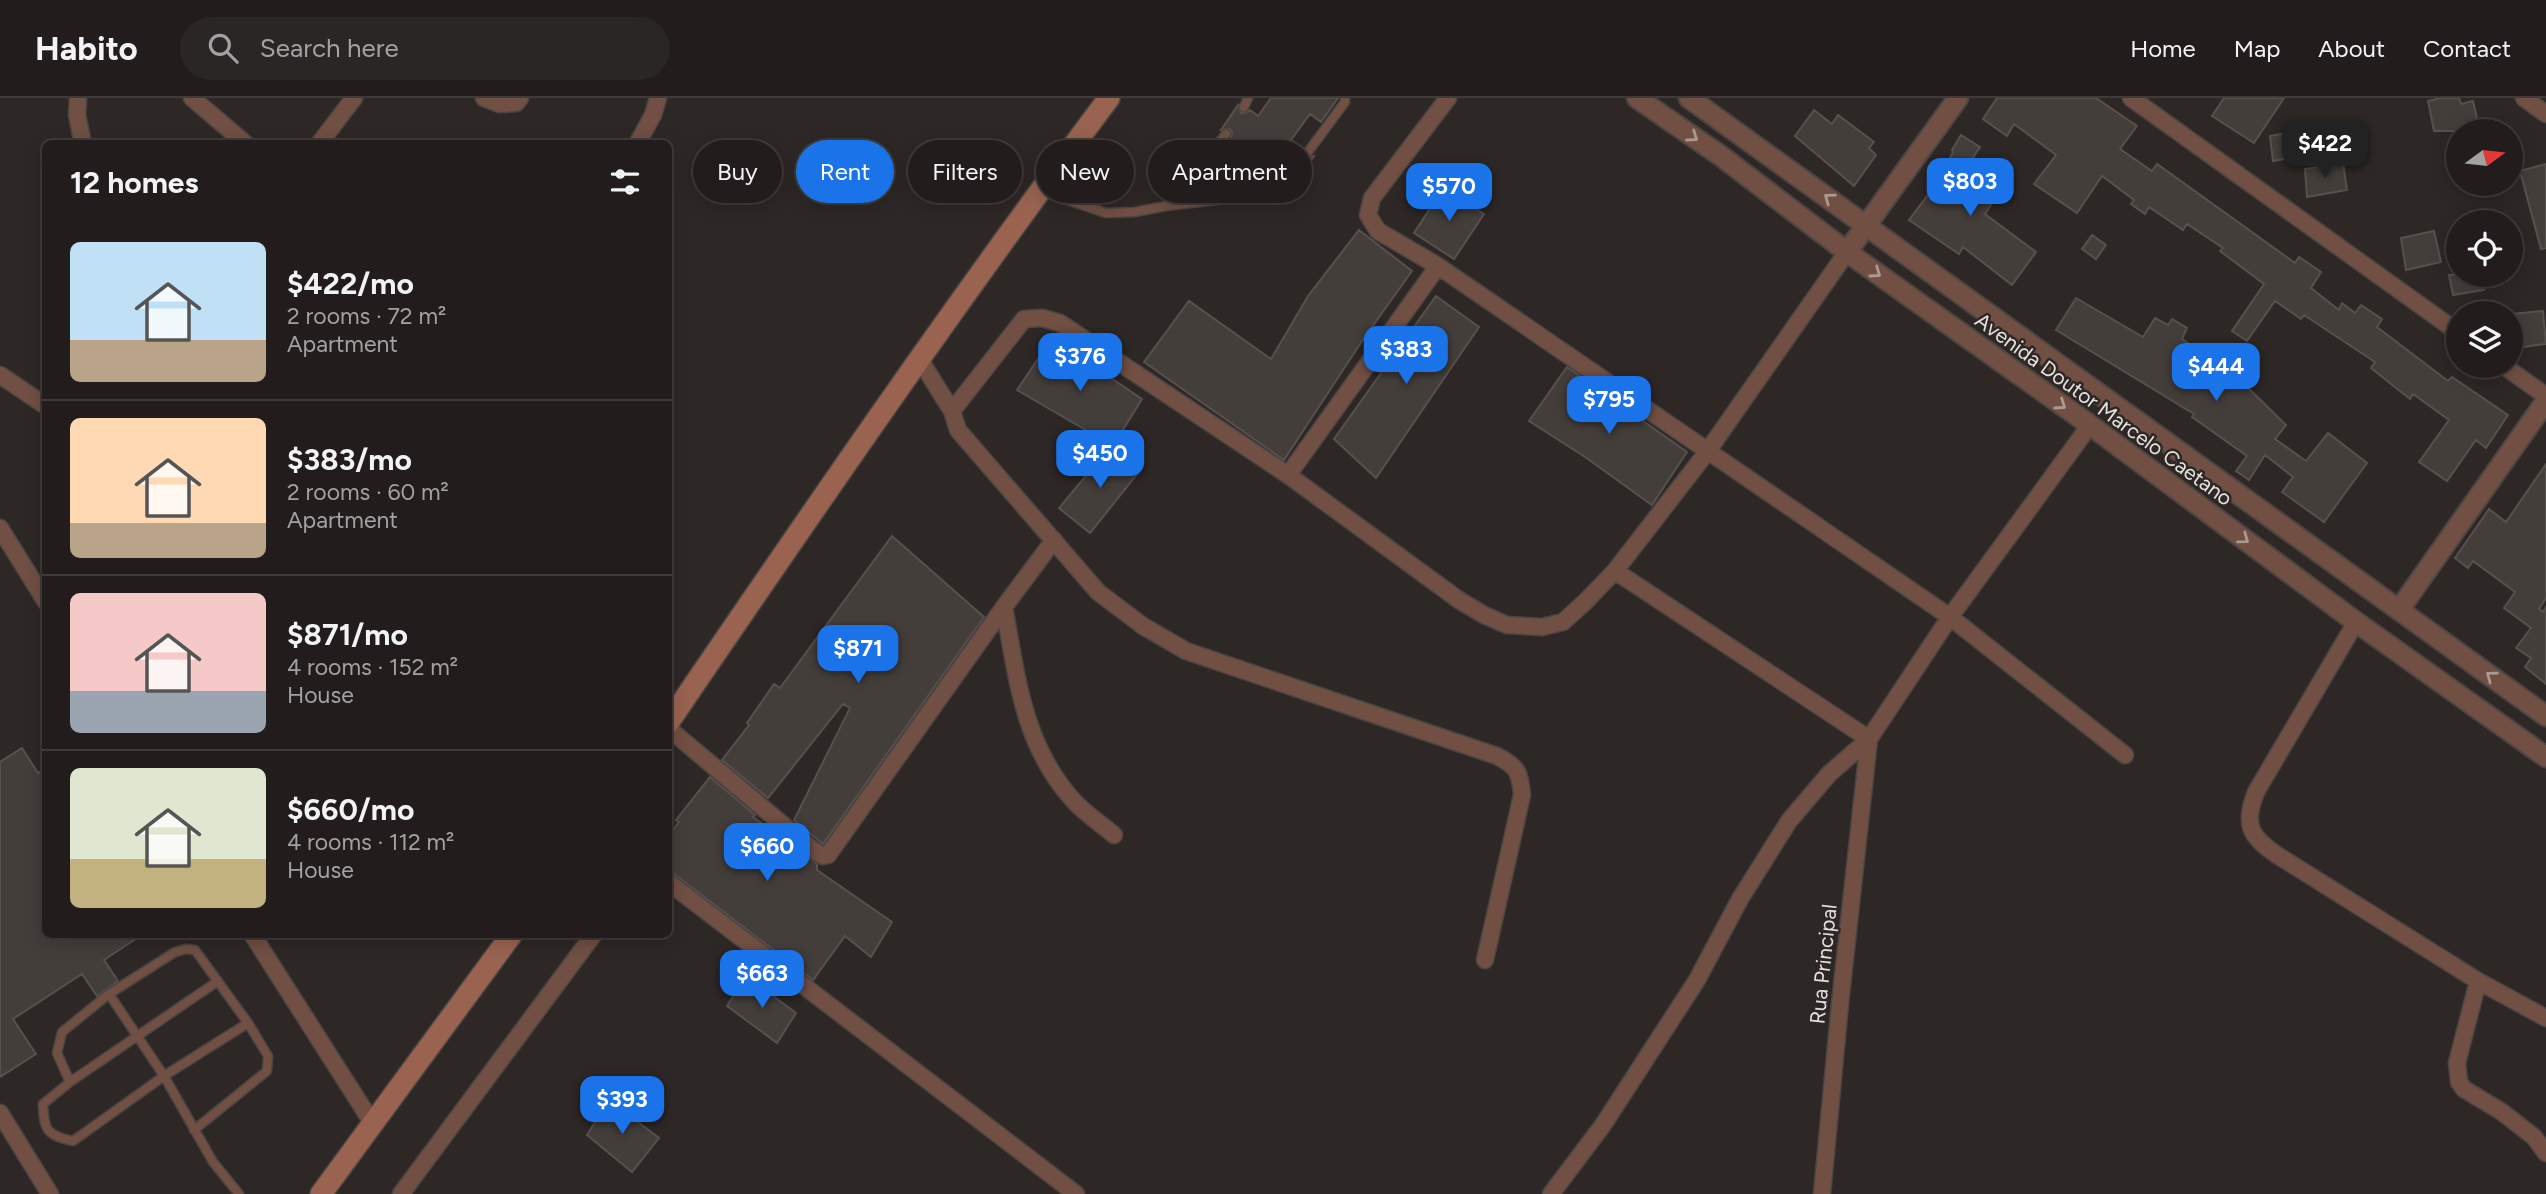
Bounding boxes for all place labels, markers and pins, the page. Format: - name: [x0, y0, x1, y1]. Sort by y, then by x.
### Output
- pin: $422: [2284, 120, 2366, 180]
- pin: $803: [1929, 158, 2011, 218]
- pin: $570: [1408, 164, 1490, 223]
- pin: $383: [1365, 327, 1447, 386]
- pin: $376: [1039, 334, 1121, 393]
- pin: $444: [2175, 344, 2257, 403]
- pin: $795: [1568, 376, 1650, 436]
- pin: $450: [1059, 430, 1141, 490]
- pin: $871: [817, 626, 899, 685]
- pin: $660: [726, 824, 808, 883]
- pin: $663: [721, 950, 803, 1010]
- pin: $393: [581, 1076, 663, 1136]

